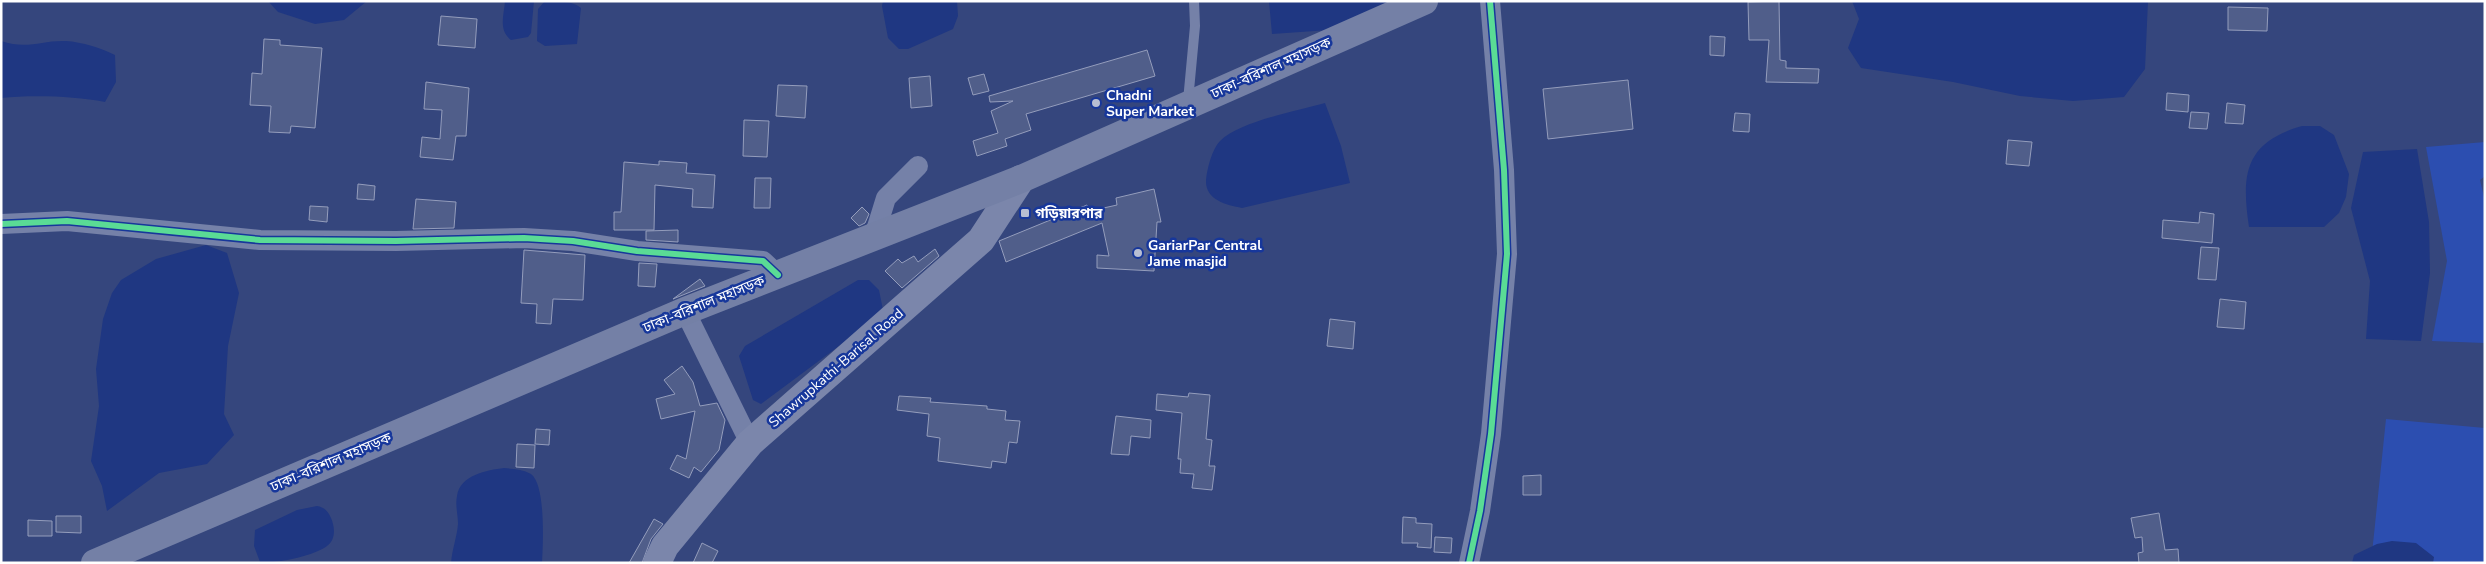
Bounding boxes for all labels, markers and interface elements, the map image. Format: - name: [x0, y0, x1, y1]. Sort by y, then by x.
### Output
- street label: ঢাকা-বরিশাল মহাসড়ক: [1207, 33, 1335, 103]
- place label: Chadni Super Market: [1106, 86, 1194, 121]
- marker: Chadni Super Market: [1090, 97, 1102, 109]
- place label: গড়িয়ারপার: [1035, 204, 1103, 223]
- marker: গড়িয়ারপার: [1019, 207, 1031, 219]
- place label: GariarPar Central Jame masjid: [1147, 236, 1262, 271]
- marker: GariarPar Central Jame masjid: [1132, 247, 1144, 259]
- street label: ঢাকা-বরিশাল মহাসড়ক: [639, 271, 768, 337]
- street label: Shawrupkathi-Barisal Road: [765, 304, 907, 432]
- street label: ঢাকা-বরিশাল মহাসড়ক: [267, 428, 395, 496]

